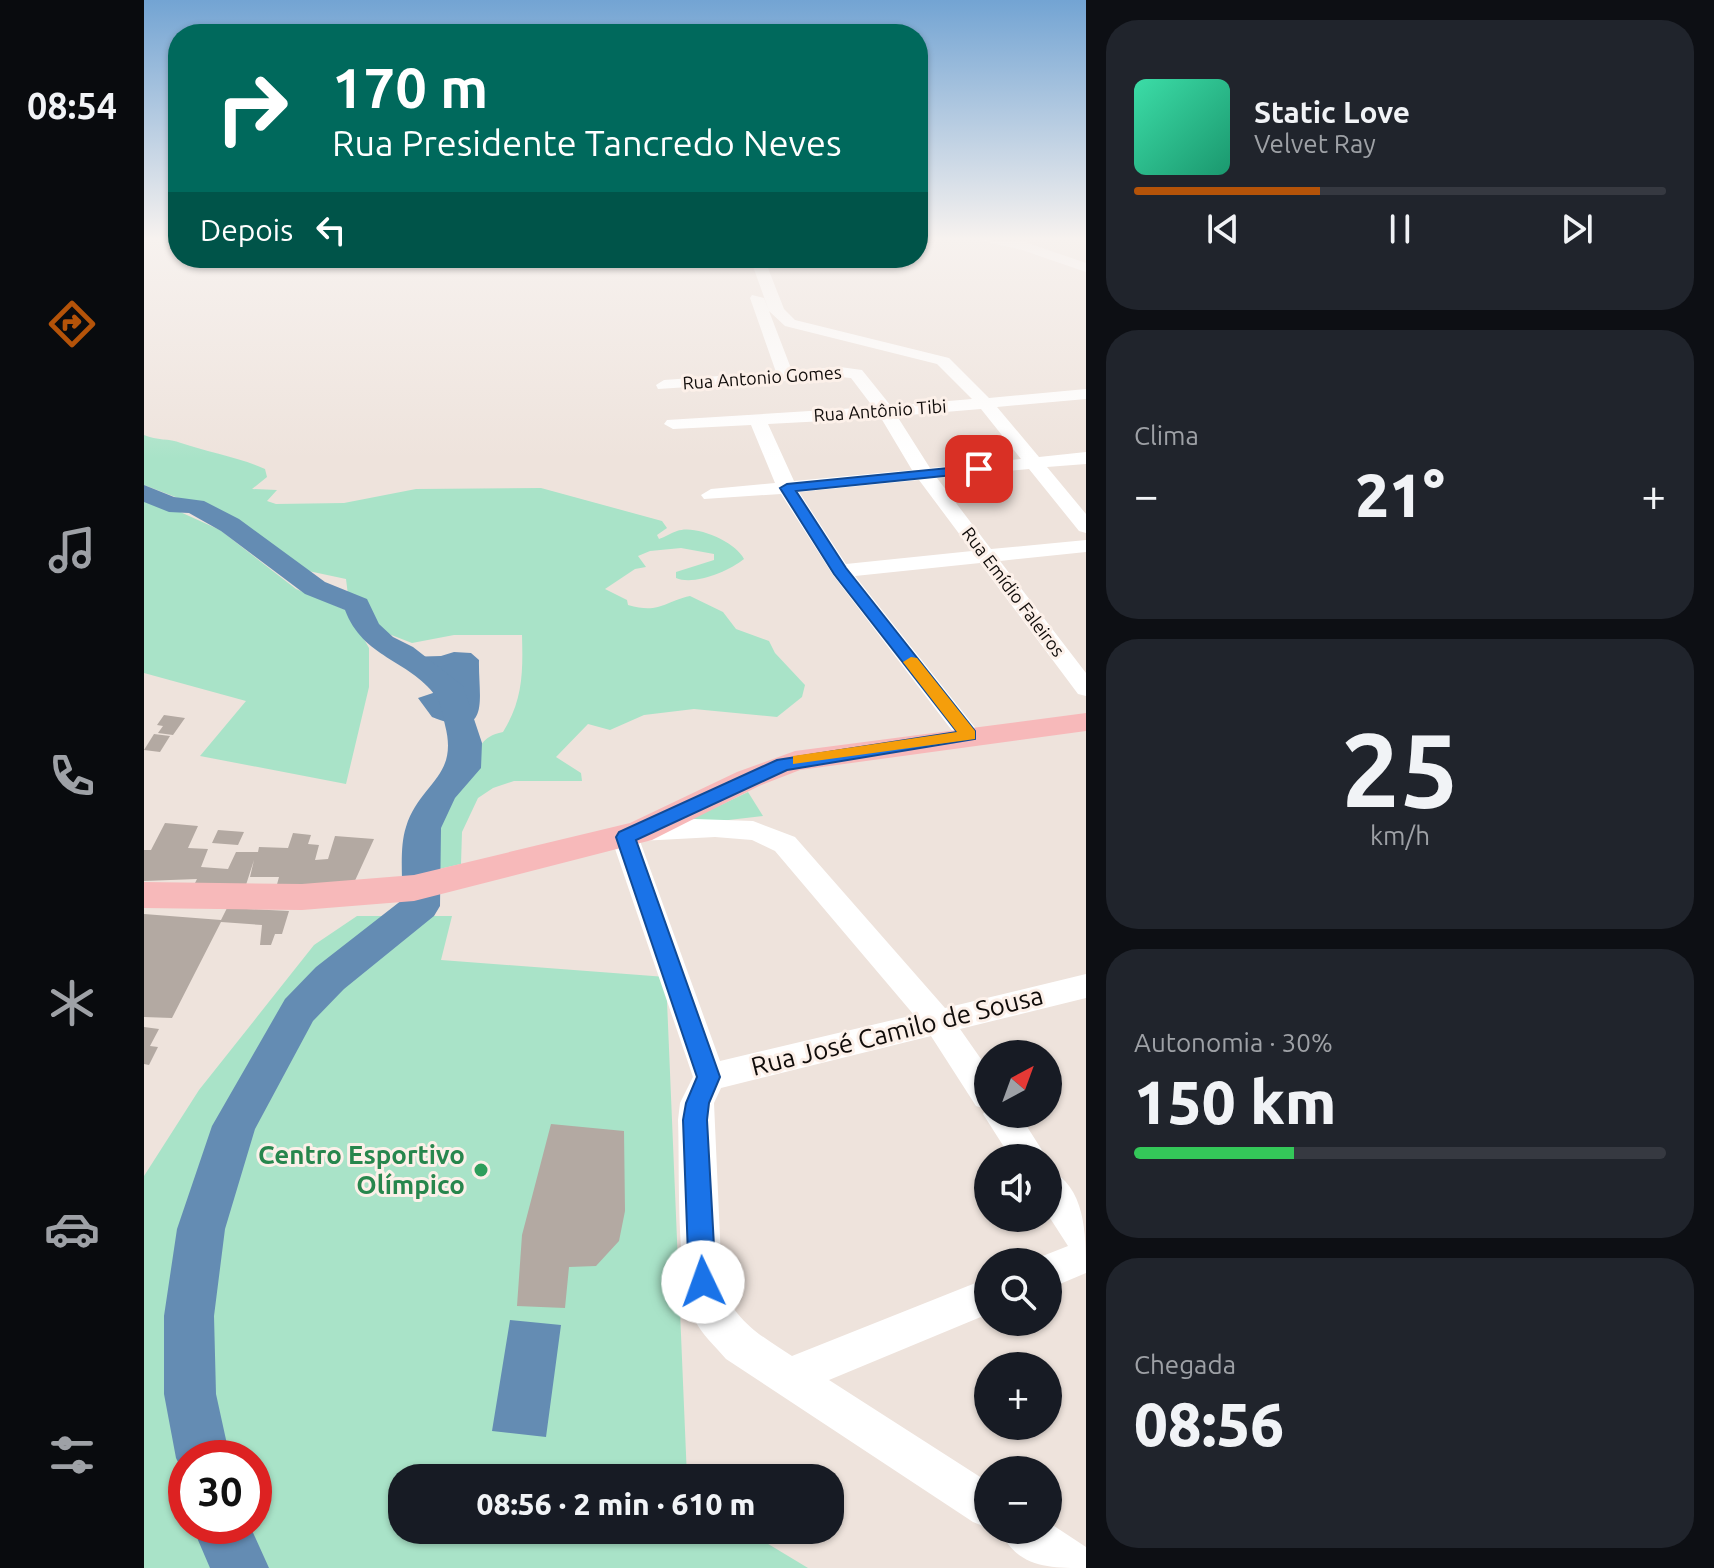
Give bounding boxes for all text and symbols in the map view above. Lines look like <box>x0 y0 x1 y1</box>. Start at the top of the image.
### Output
icon: right <box>200 56 304 160</box>
text: 170 m <box>332 56 488 119</box>
text: 08:54 <box>27 85 117 126</box>
text: Static Love <box>1254 95 1410 129</box>
text: Rua Presidente Tancredo Neves <box>332 122 842 163</box>
text: Velvet Ray <box>1254 129 1376 158</box>
icon: previous <box>1201 207 1245 251</box>
icon: pause <box>1378 207 1422 251</box>
icon: next <box>1555 207 1599 251</box>
icon: left <box>309 208 353 252</box>
text: Depois <box>200 213 293 247</box>
icon: directions <box>44 296 100 352</box>
street label: Rua Antonio Gomes <box>682 361 842 393</box>
street label: Rua Antônio Tibi <box>813 395 947 425</box>
text: Clima <box>1134 421 1199 450</box>
pin <box>945 435 1013 503</box>
icon: arrive <box>957 447 1001 491</box>
text: 21° <box>1355 461 1445 528</box>
text: − <box>1134 470 1159 519</box>
text: + <box>1641 470 1666 519</box>
icon: music <box>44 522 100 578</box>
street label: Rua Emídio Faleiros <box>959 523 1069 660</box>
text: 25 <box>1341 710 1459 827</box>
icon: phone <box>44 748 100 804</box>
text: km/h <box>1370 821 1430 850</box>
icon: climate <box>44 975 100 1031</box>
street label: Rua José Camilo de Sousa <box>748 980 1046 1081</box>
text: Autonomia · 30% <box>1134 1028 1333 1057</box>
north arrow <box>974 1040 1062 1128</box>
map controls <box>974 1040 1062 1544</box>
text: 150 km <box>1134 1068 1336 1135</box>
place label: Centro Esportivo Olímpico <box>258 1140 465 1199</box>
button: sound <box>974 1144 1062 1232</box>
marker: Centro Esportivo Olímpico <box>472 1161 490 1179</box>
icon: car <box>44 1201 100 1257</box>
position arrow <box>661 1240 745 1324</box>
button: search <box>974 1248 1062 1336</box>
text: Chegada <box>1134 1350 1236 1379</box>
button: + <box>974 1352 1062 1440</box>
text: 08:56 <box>1134 1390 1284 1457</box>
icon: filters <box>44 1427 100 1483</box>
speed limit sign: 30 <box>168 1440 272 1544</box>
button: − <box>974 1456 1062 1544</box>
text: 08:56 · 2 min · 610 m <box>477 1487 755 1521</box>

